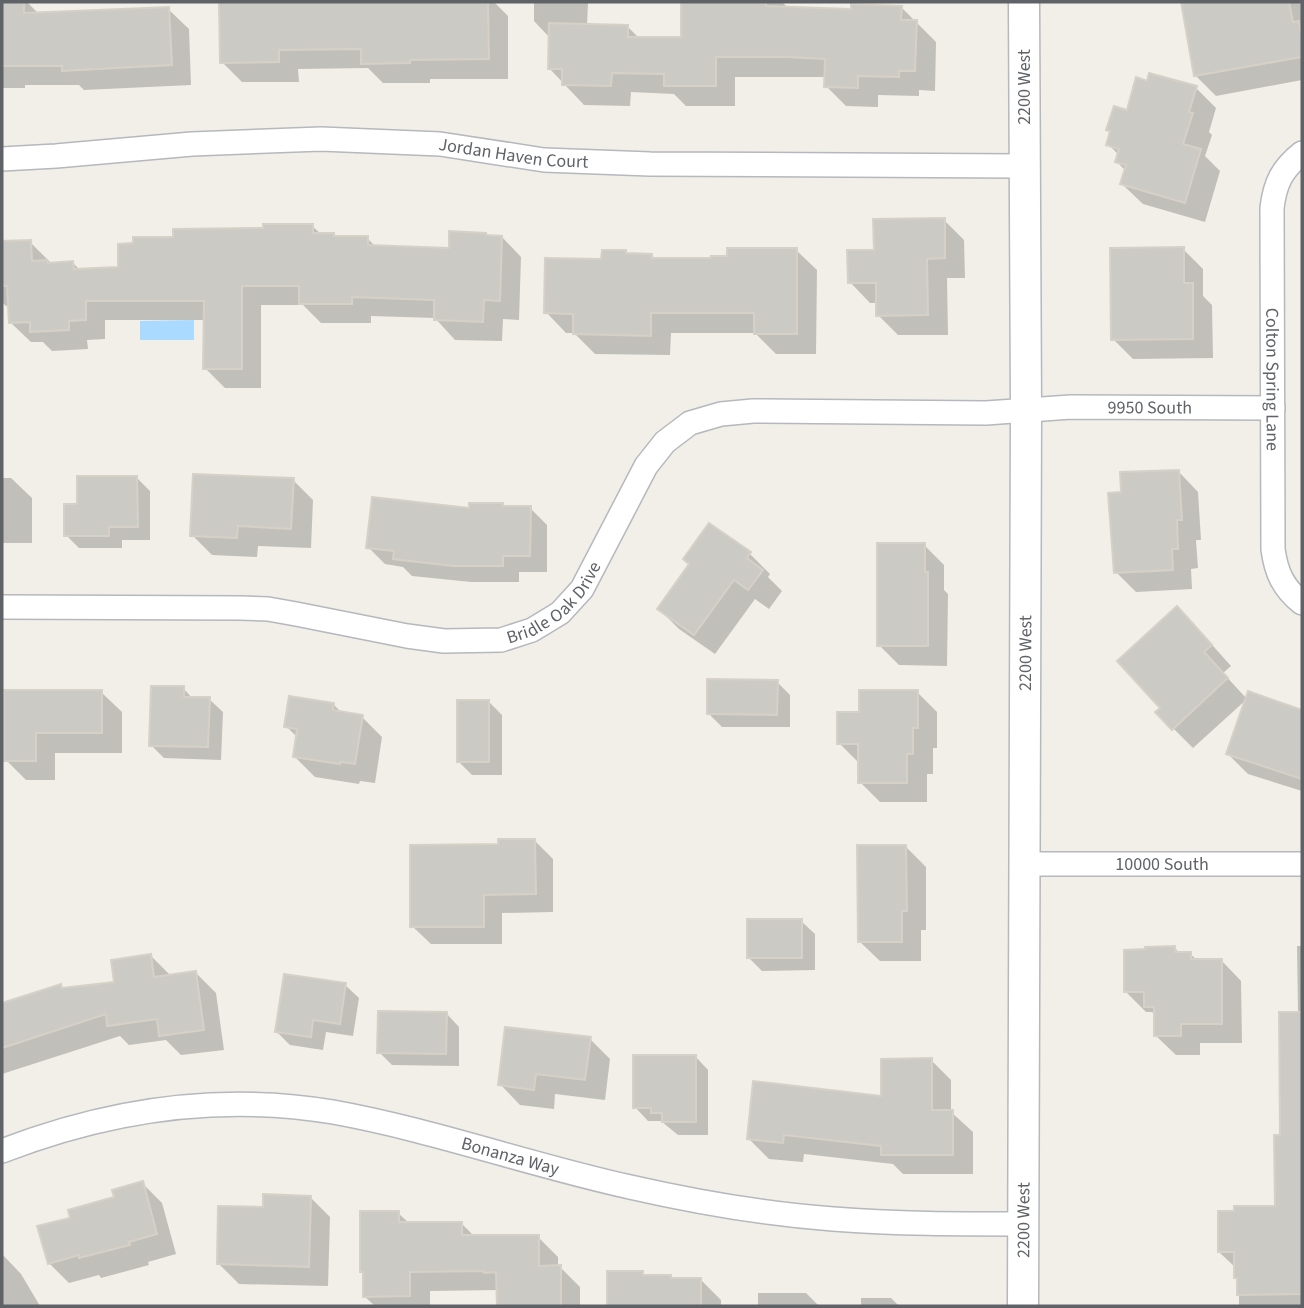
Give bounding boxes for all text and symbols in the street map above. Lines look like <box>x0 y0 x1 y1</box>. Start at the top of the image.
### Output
street label: 2200 West <box>1012 49 1037 125</box>
street label: Jordan Haven Court <box>437 131 589 174</box>
street label: Colton Spring Lane <box>1260 308 1285 451</box>
street label: 9950 South <box>1108 395 1192 420</box>
street label: Bridle Oak Drive <box>503 557 607 650</box>
street label: 2200 West <box>1013 615 1038 691</box>
street label: 10000 South <box>1115 852 1209 877</box>
street label: Bonanza Way <box>458 1130 562 1182</box>
street label: 2200 West <box>1011 1182 1036 1258</box>

